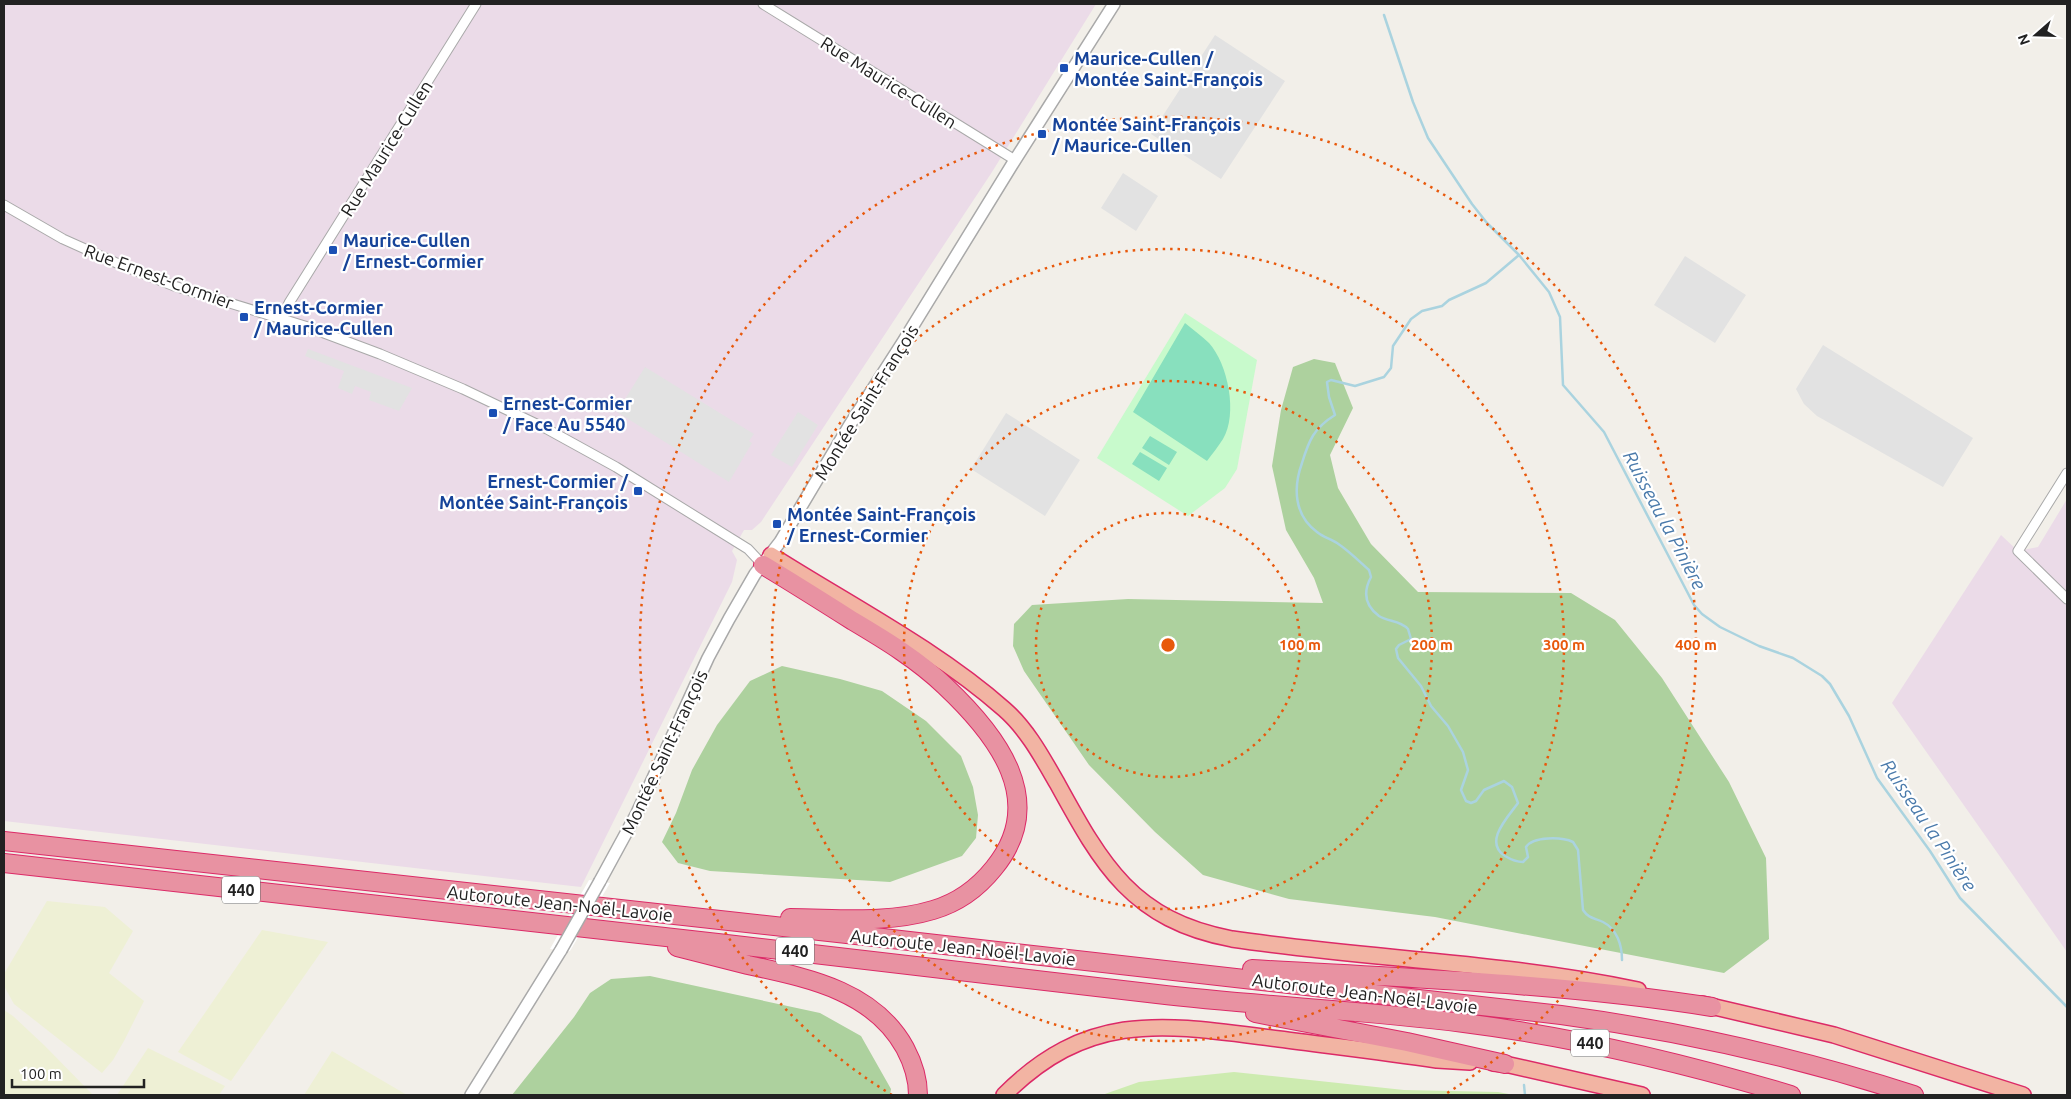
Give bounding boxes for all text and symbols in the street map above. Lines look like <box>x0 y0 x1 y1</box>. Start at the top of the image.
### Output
north arrow <box>2011 10 2061 60</box>
street label: Rue Maurice-Cullen <box>817 32 961 132</box>
text: N <box>2014 32 2033 47</box>
place label: Maurice-Cullen / Montée Saint-François <box>1074 48 1263 90</box>
marker: Maurice-Cullen / Montée Saint-François <box>1058 62 1070 74</box>
street label: Rue Maurice-Cullen <box>336 76 436 220</box>
place label: Montée Saint-François / Maurice-Cullen <box>1051 114 1241 155</box>
marker: Montée Saint-François / Maurice-Cullen <box>1036 128 1048 140</box>
place label: Maurice-Cullen / Ernest-Cormier <box>342 230 484 271</box>
street label: Rue Ernest-Cormier <box>82 240 237 312</box>
marker: Maurice-Cullen / Ernest-Cormier <box>327 244 339 256</box>
place label: Ernest-Cormier / Maurice-Cullen <box>253 297 393 338</box>
marker: Ernest-Cormier / Maurice-Cullen <box>238 311 250 323</box>
street label: Montée Saint-François <box>810 321 922 483</box>
place label: Ernest-Cormier / Face Au 5540 <box>502 393 633 434</box>
marker: Ernest-Cormier / Face Au 5540 <box>487 407 499 419</box>
water label: Ruisseau la Pinière <box>1619 447 1711 594</box>
place label: Ernest-Cormier / Montée Saint-François <box>439 471 628 513</box>
marker: Ernest-Cormier / Montée Saint-François <box>632 485 644 497</box>
place label: Montée Saint-François / Ernest-Cormier <box>786 504 976 545</box>
marker: Montée Saint-François / Ernest-Cormier <box>771 518 783 530</box>
centre of rings <box>1159 636 1177 654</box>
text: 100 m <box>1279 636 1321 653</box>
text: 200 m <box>1411 636 1453 653</box>
text: 300 m <box>1543 636 1585 653</box>
text: 400 m <box>1675 636 1717 653</box>
street label: Montée Saint-François <box>617 666 711 837</box>
water label: Ruisseau la Pinière <box>1877 755 1982 895</box>
road number: 440 <box>222 876 260 904</box>
street label: Autoroute Jean-Noël-Lavoie <box>446 881 674 925</box>
street label: Autoroute Jean-Noël-Lavoie <box>849 925 1077 969</box>
road number: 440 <box>776 938 814 964</box>
street label: Autoroute Jean-Noël-Lavoie <box>1251 969 1479 1017</box>
road number: 440 <box>1571 1030 1609 1056</box>
scale bar <box>12 1056 145 1088</box>
text: 100 m <box>20 1065 62 1082</box>

